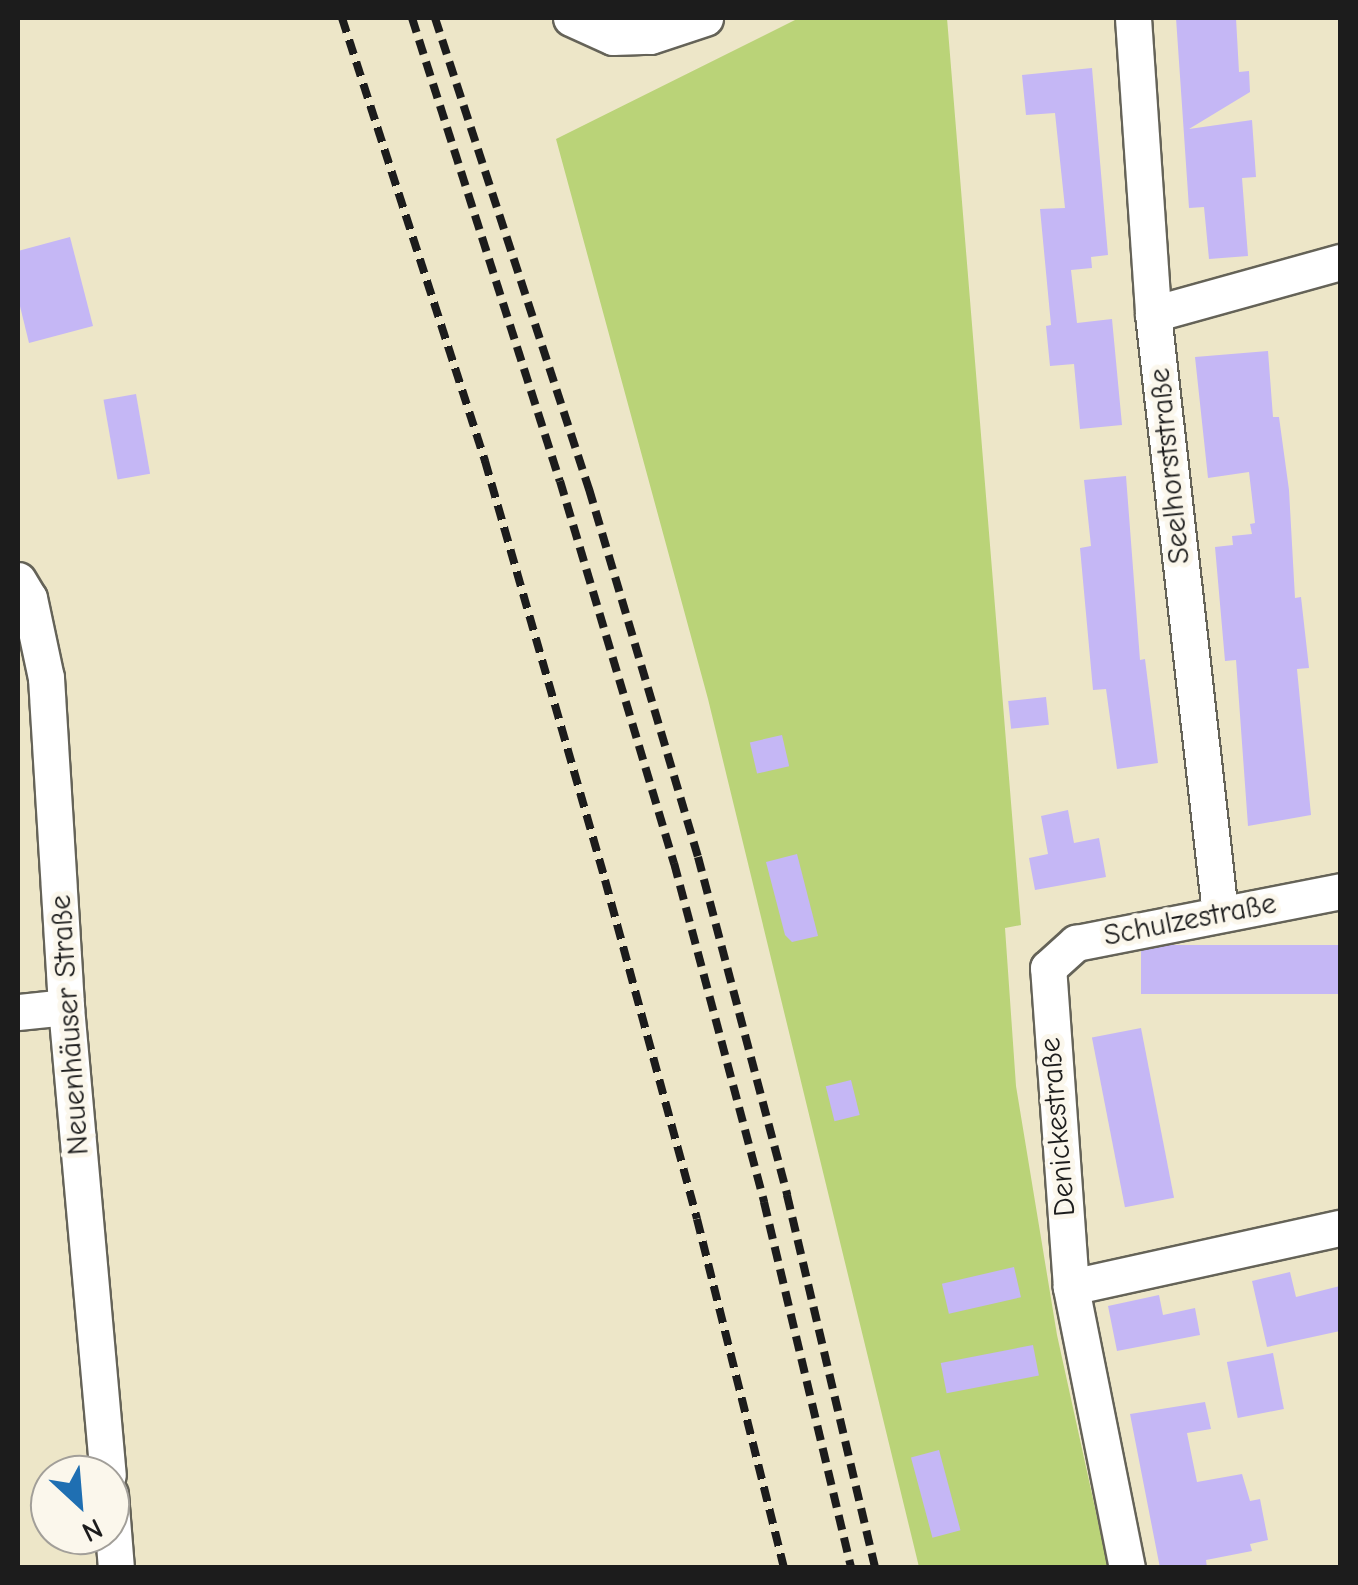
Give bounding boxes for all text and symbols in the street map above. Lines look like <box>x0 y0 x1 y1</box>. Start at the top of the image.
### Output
street label: Seelhorststraße <box>1142 366 1198 566</box>
street label: Schulzestraße <box>1101 886 1279 954</box>
street label: Neuenhäuser Straße <box>43 894 97 1156</box>
street label: Denickestraße <box>1032 1036 1084 1218</box>
north arrow <box>30 1455 130 1555</box>
text: N <box>77 1512 108 1549</box>

